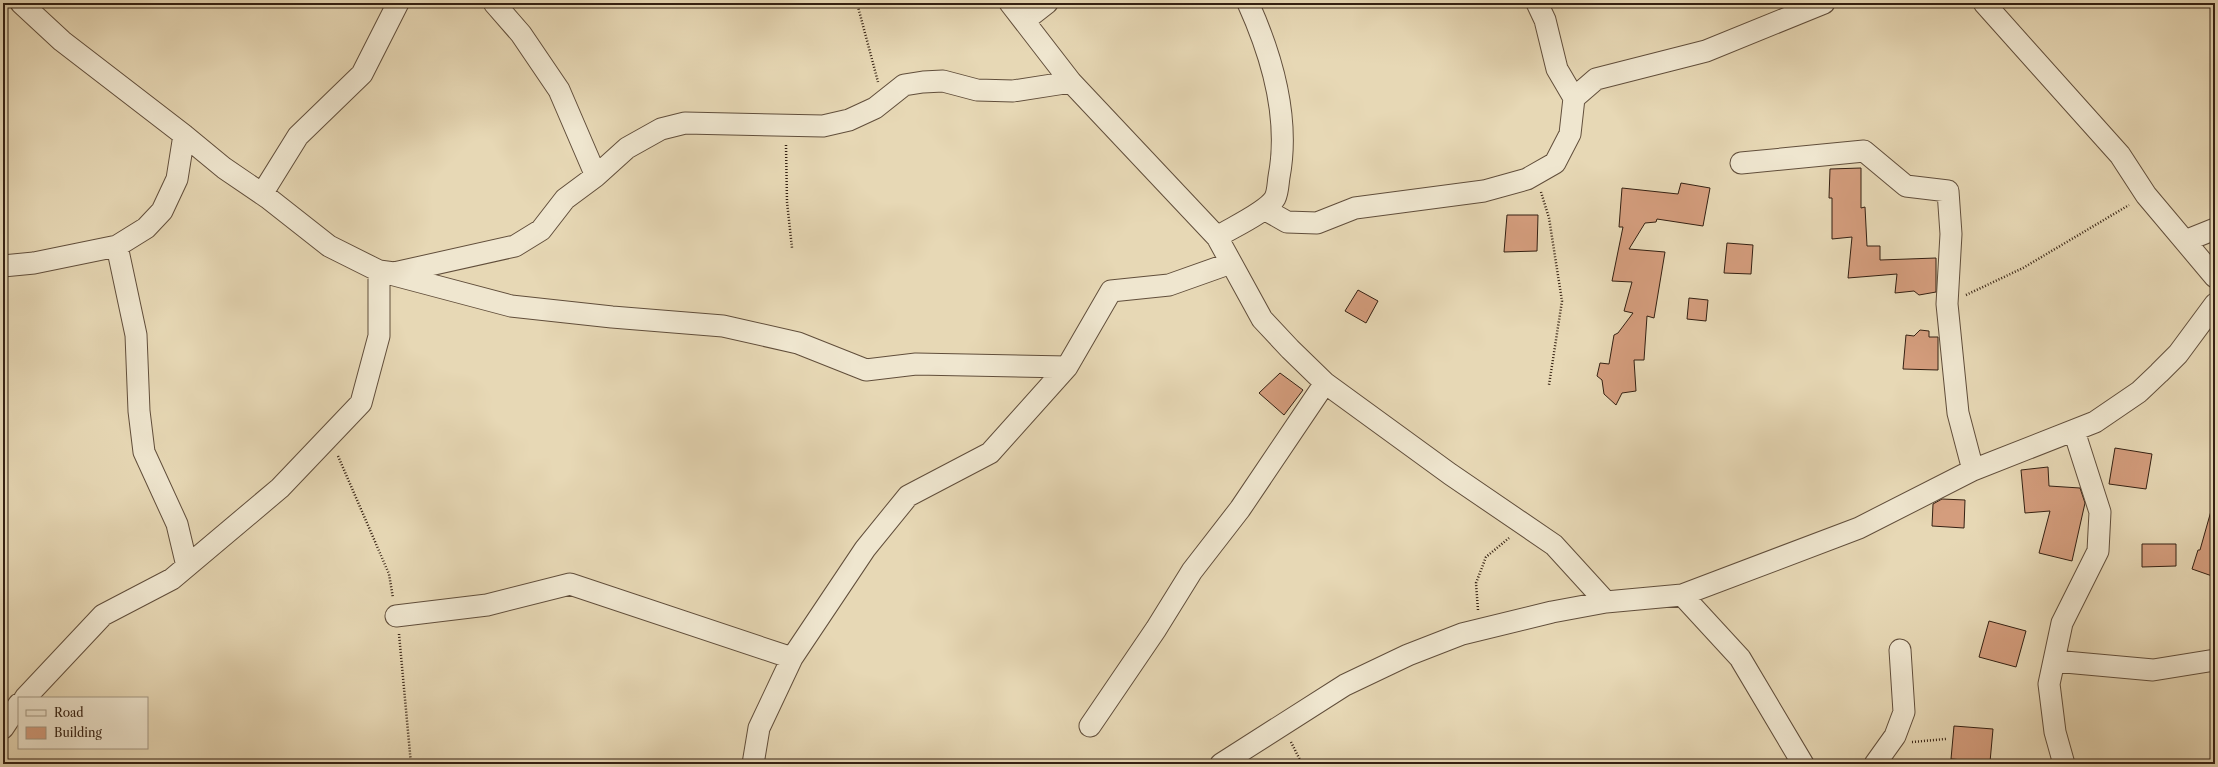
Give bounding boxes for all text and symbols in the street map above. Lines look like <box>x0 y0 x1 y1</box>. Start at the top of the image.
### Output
legend <box>18 697 148 749</box>
text: Road <box>54 705 84 720</box>
text: Building <box>54 725 102 740</box>

